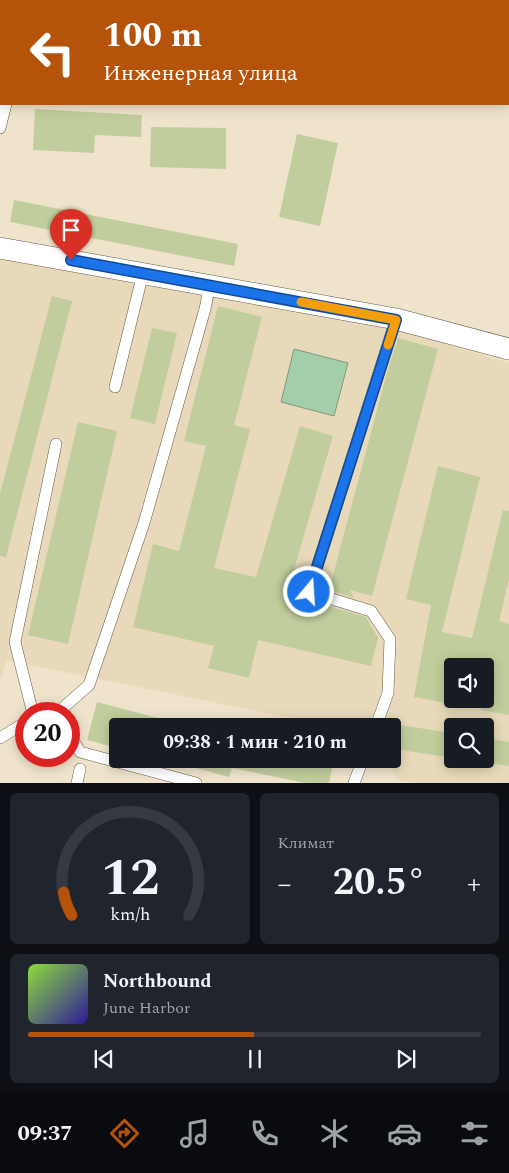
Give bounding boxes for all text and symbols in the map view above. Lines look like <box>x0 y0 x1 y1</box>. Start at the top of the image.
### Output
text: 100 m <box>103 9 202 62</box>
icon: left <box>20 20 85 85</box>
text: Инженерная улица <box>103 57 298 90</box>
pin <box>50 209 92 260</box>
icon: arrive <box>57 216 85 244</box>
position arrow <box>282 565 334 617</box>
map controls <box>444 658 494 768</box>
button: sound <box>444 658 494 708</box>
speed limit sign: 20 <box>15 702 80 767</box>
button: search <box>444 718 494 768</box>
text: 09:38 · 1 мин · 210 m <box>163 728 347 757</box>
text: Климат <box>278 831 334 855</box>
text: 12 <box>101 839 159 918</box>
text: 20.5° <box>333 854 426 912</box>
text: − <box>278 863 292 906</box>
text: + <box>467 863 481 906</box>
text: km/h <box>110 901 150 928</box>
text: Northbound <box>103 967 212 996</box>
text: June Harbor <box>103 996 190 1020</box>
icon: previous <box>90 1045 118 1073</box>
icon: pause <box>241 1045 269 1073</box>
icon: next <box>392 1045 420 1073</box>
icon: directions <box>107 1116 142 1151</box>
icon: music <box>177 1116 212 1151</box>
icon: phone <box>247 1116 282 1151</box>
icon: climate <box>317 1116 352 1151</box>
icon: car <box>387 1116 422 1151</box>
icon: filters <box>457 1116 492 1151</box>
text: 09:37 <box>17 1117 73 1150</box>

